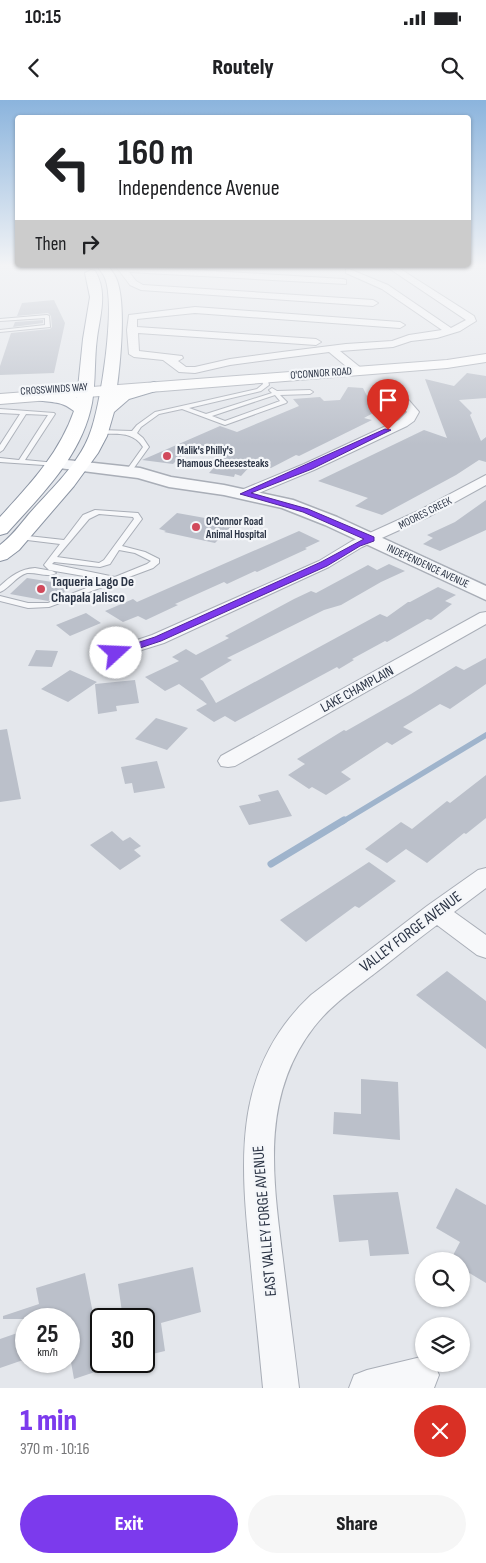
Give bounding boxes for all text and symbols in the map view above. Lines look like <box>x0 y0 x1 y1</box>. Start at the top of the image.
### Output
text: 10:15 <box>25 6 61 29</box>
icon: back <box>20 54 48 82</box>
text: Routely <box>212 54 274 81</box>
icon: search <box>438 54 466 82</box>
text: 160 m <box>118 132 194 175</box>
icon: left <box>35 135 100 200</box>
text: Independence Avenue <box>118 175 280 202</box>
icon: right <box>76 230 104 258</box>
text: Then <box>35 233 66 256</box>
street label: O'CONNOR ROAD <box>290 364 352 382</box>
pin <box>367 379 409 430</box>
street label: CROSSWINDS WAY <box>20 380 88 398</box>
icon: arrive <box>374 386 402 414</box>
place label: Malik's Philly's Phamous Cheesesteaks <box>177 444 269 470</box>
marker: Malik's Philly's Phamous Cheesesteaks <box>161 450 173 462</box>
street label: MOORES CREEK <box>396 494 454 532</box>
place label: O'Connor Road Animal Hospital <box>205 515 266 541</box>
marker: O'Connor Road Animal Hospital <box>190 521 202 533</box>
street label: INDEPENDENCE AVENUE <box>385 541 471 591</box>
place label: Taqueria Lago De Chapala Jalisco <box>51 573 134 606</box>
marker: Taqueria Lago De Chapala Jalisco <box>35 583 47 595</box>
position arrow <box>89 626 141 678</box>
street label: LAKE CHAMPLAIN <box>317 662 397 716</box>
street label: VALLEY FORGE AVENUE <box>356 888 466 976</box>
street label: EAST VALLEY FORGE AVENUE <box>249 1145 281 1297</box>
map controls <box>415 1252 470 1372</box>
button: search <box>415 1252 470 1307</box>
speed limit sign: 30 <box>90 1308 155 1373</box>
button: layers <box>415 1317 470 1372</box>
text: 25 <box>37 1319 58 1350</box>
text: km/h <box>37 1345 58 1360</box>
text: 1 min <box>20 1403 77 1439</box>
button: close <box>414 1405 466 1457</box>
text: 370 m · 10:16 <box>20 1440 89 1459</box>
button: Exit <box>20 1495 238 1553</box>
button: Share <box>248 1495 466 1553</box>

